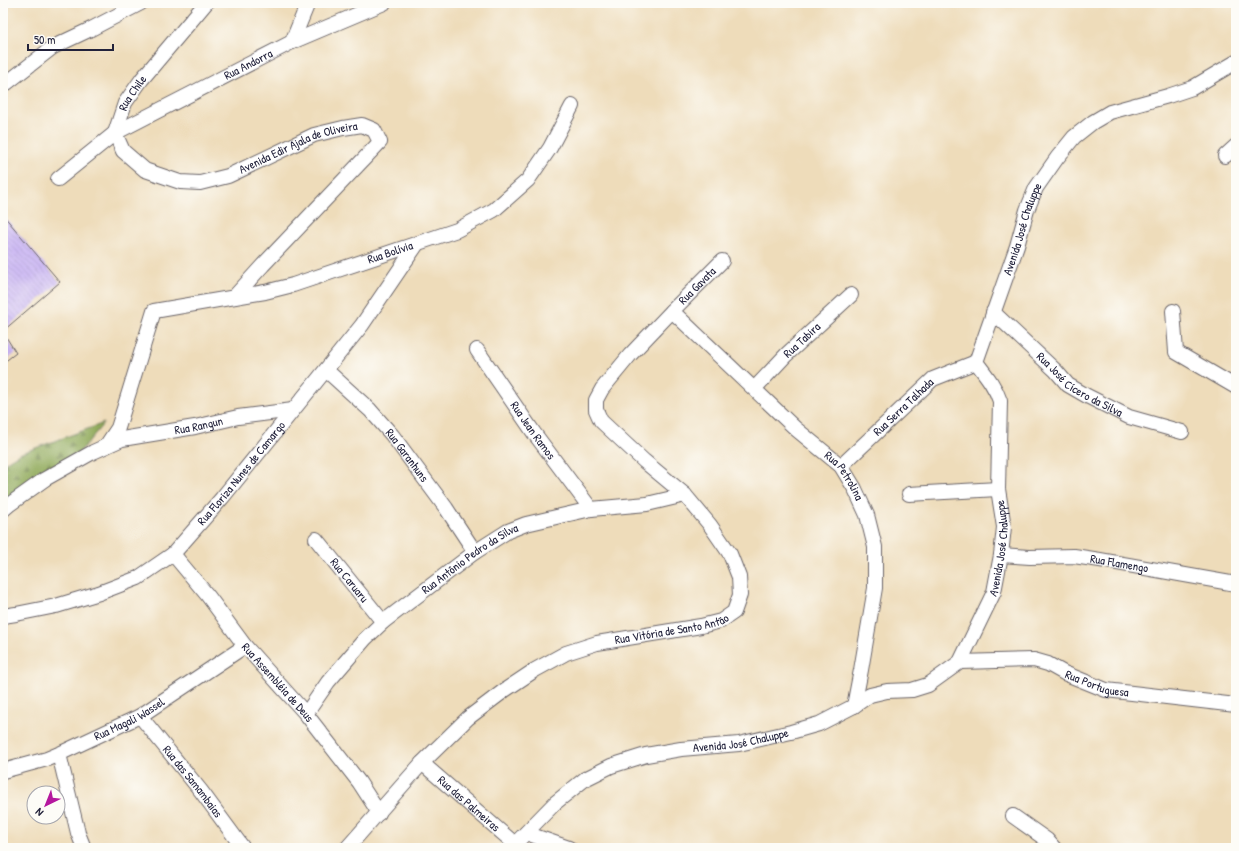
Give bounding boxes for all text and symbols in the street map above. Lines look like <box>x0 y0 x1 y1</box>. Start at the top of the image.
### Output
scale bar <box>28 26 113 52</box>
text: 50 m <box>34 31 55 48</box>
street label: Rua Andorra <box>221 44 275 84</box>
street label: Rua Chile <box>114 71 150 113</box>
street label: Avenida Edir Ajala de Oliveira <box>236 117 359 178</box>
street label: Avenida José Chaluppe <box>998 178 1046 277</box>
street label: Rua Bolívia <box>365 236 415 267</box>
street label: Rua Gavata <box>674 263 720 308</box>
street label: Rua Tabira <box>779 318 824 361</box>
street label: Rua José Cícero da Silva <box>1033 348 1126 421</box>
street label: Rua Serra Talhada <box>869 374 937 439</box>
street label: Rua Jean Ramos <box>507 398 560 463</box>
street label: Rua Rangun <box>173 412 224 438</box>
street label: Rua Floriza Nunes de Camargo <box>193 417 289 529</box>
street label: Rua Garanhuns <box>382 424 433 486</box>
street label: Rua Petrolina <box>821 447 868 503</box>
street label: Avenida José Chaluppe <box>984 499 1012 599</box>
street label: Rua Antônio Pedro da Silva <box>418 519 521 598</box>
street label: Rua Flamengo <box>1089 550 1150 576</box>
street label: Rua Caruaru <box>327 554 373 606</box>
street label: Rua Vitória de Santo Antão <box>613 609 732 648</box>
street label: Rua Assembléia de Deus <box>238 639 318 726</box>
street label: Rua Portuguesa <box>1063 665 1130 701</box>
street label: Rua Magali Wassel <box>91 693 168 744</box>
street label: Avenida José Chaluppe <box>692 724 790 756</box>
street label: Rua das Samambaias <box>159 742 227 821</box>
street label: Rua das Palmeiras <box>434 771 504 836</box>
north arrow <box>26 785 66 825</box>
text: N <box>32 805 46 819</box>

